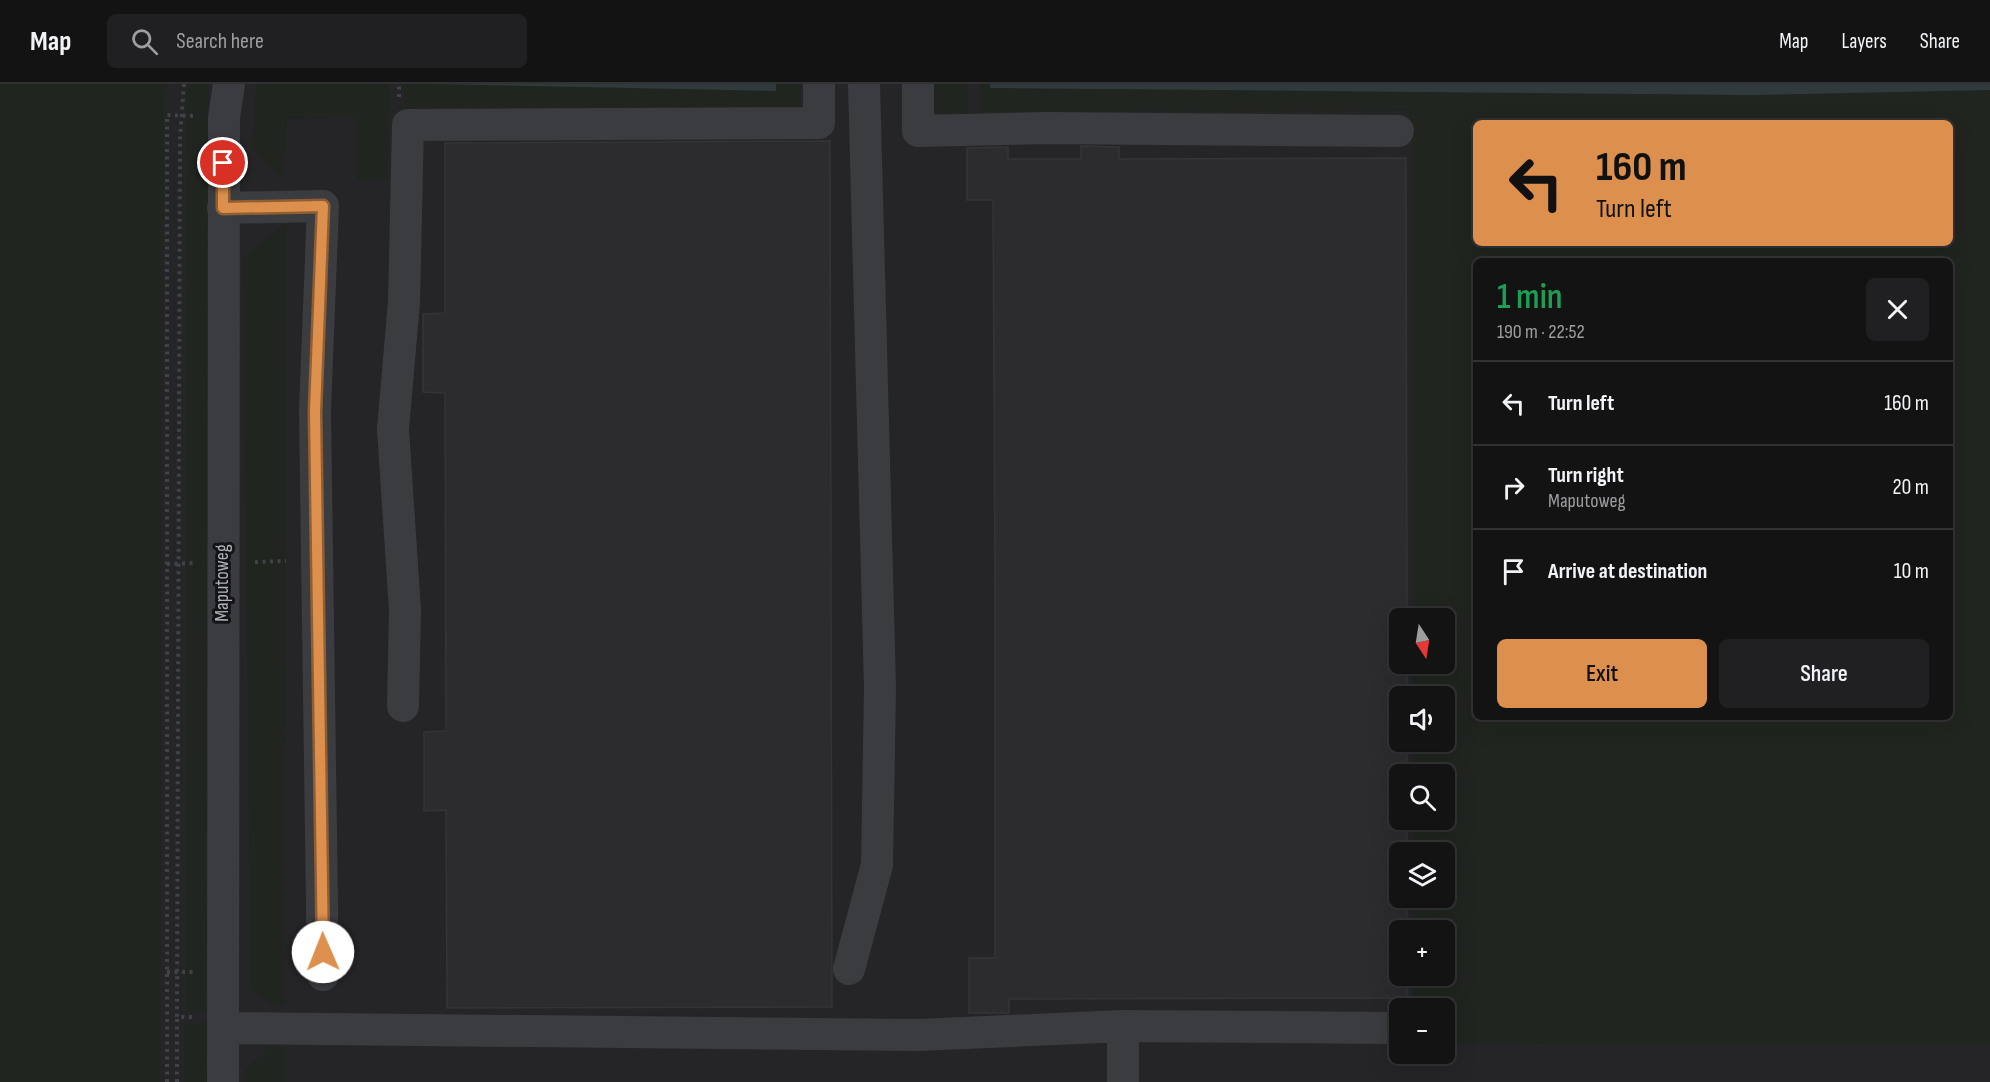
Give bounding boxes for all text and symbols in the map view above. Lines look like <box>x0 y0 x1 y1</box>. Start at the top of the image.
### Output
search box <box>107 14 527 68</box>
text: Map <box>30 25 71 58</box>
icon: search <box>128 25 161 58</box>
text: Search here <box>176 28 264 55</box>
text: Map <box>1779 29 1808 54</box>
text: Layers <box>1841 29 1887 54</box>
text: Share <box>1920 29 1960 54</box>
pin <box>197 137 248 188</box>
text: 160 m <box>1596 142 1687 193</box>
icon: left <box>1497 144 1575 222</box>
icon: arrive <box>206 146 239 179</box>
text: Turn left <box>1596 193 1672 225</box>
text: 1 min <box>1497 276 1562 319</box>
button: close <box>1866 278 1929 341</box>
text: 190 m · 22:52 <box>1497 320 1585 344</box>
icon: left <box>1497 387 1530 420</box>
text: Turn left <box>1548 390 1614 417</box>
text: 160 m <box>1884 390 1929 417</box>
text: Turn right <box>1548 462 1624 489</box>
icon: right <box>1497 471 1530 504</box>
text: 20 m <box>1893 474 1929 501</box>
text: Maputoweg <box>1548 489 1626 513</box>
street label: Maputoweg <box>210 544 234 622</box>
icon: arrive <box>1497 555 1530 588</box>
text: Arrive at destination <box>1548 558 1707 585</box>
text: 10 m <box>1894 558 1929 585</box>
north arrow <box>1389 608 1455 674</box>
map controls <box>1389 608 1455 1064</box>
button: Exit <box>1497 639 1707 708</box>
button: Share <box>1719 639 1929 708</box>
button: sound <box>1389 686 1455 752</box>
button: search <box>1389 764 1455 830</box>
button: layers <box>1389 842 1455 908</box>
position arrow <box>291 920 355 984</box>
button: + <box>1389 920 1455 986</box>
button: − <box>1389 998 1455 1064</box>

